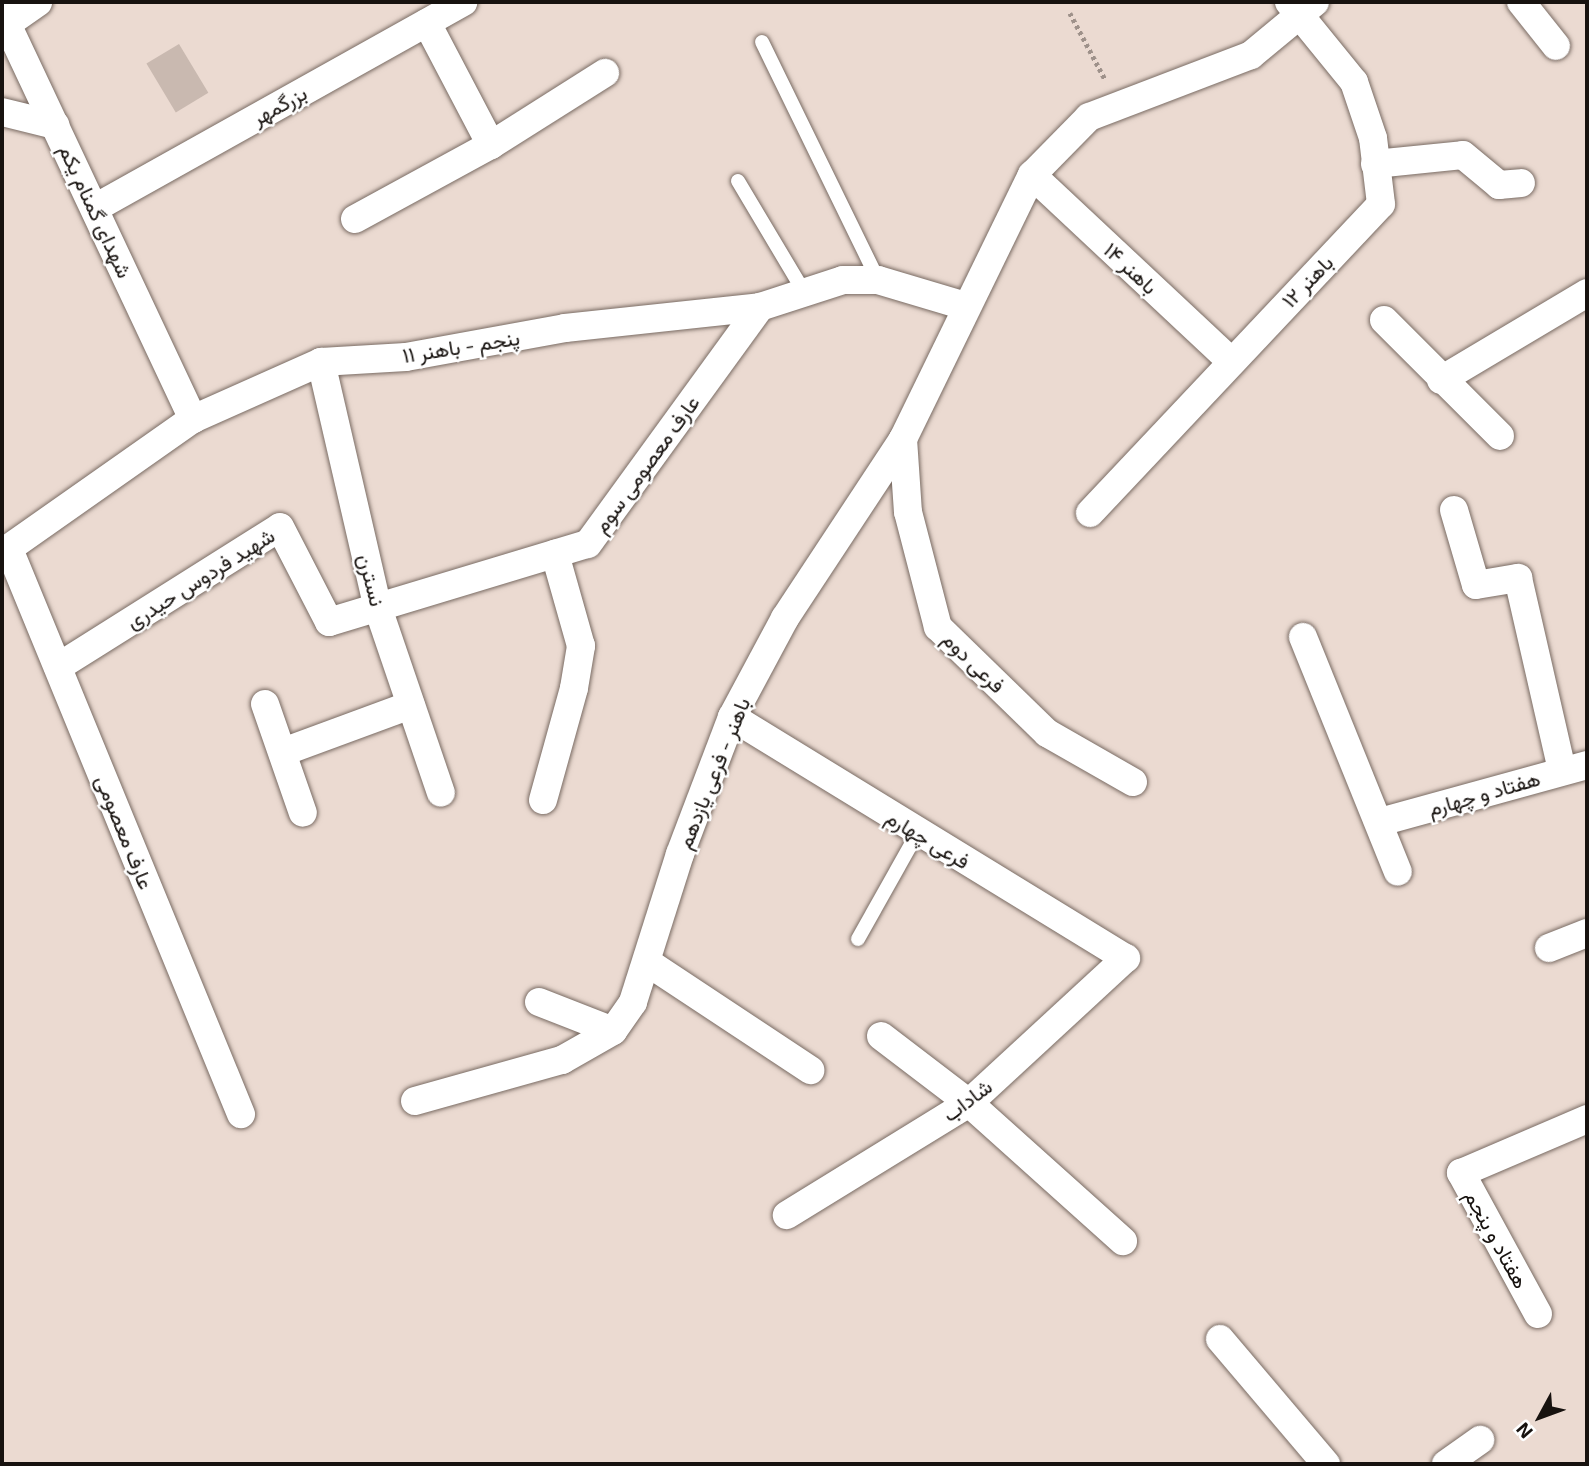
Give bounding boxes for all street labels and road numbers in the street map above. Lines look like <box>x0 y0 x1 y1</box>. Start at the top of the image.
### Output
street label: بزرگمهر <box>247 80 311 130</box>
street label: شهدای گمنام یکم <box>54 140 138 282</box>
street label: باهنر ۱۴ <box>1099 237 1163 299</box>
street label: باهنر ۱۲ <box>1276 250 1338 312</box>
street label: پنجم - باهنر ۱۱ <box>401 324 521 368</box>
street label: عارف معصومی سوم <box>588 390 704 538</box>
street label: شهید فردوس حیدری <box>121 522 279 634</box>
street label: نسترن <box>353 551 391 609</box>
street label: فرعی دوم <box>937 626 1011 698</box>
street label: باهنر - فرعی یازدهم <box>671 694 755 852</box>
street label: هفتاد و چهارم <box>1425 765 1543 821</box>
street label: عارف معصومی <box>91 771 159 893</box>
street label: فرعی چهارم <box>881 804 975 874</box>
street label: شاداب <box>937 1073 997 1127</box>
street label: هفتاد و پنجم <box>1460 1185 1534 1293</box>

